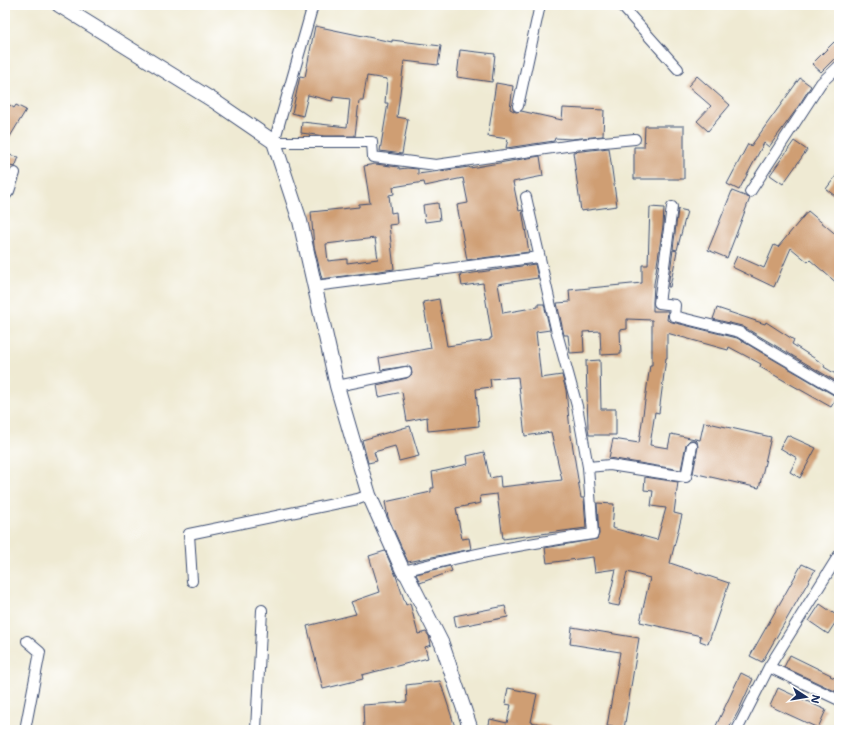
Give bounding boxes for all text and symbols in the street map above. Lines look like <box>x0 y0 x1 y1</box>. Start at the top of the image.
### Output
north arrow <box>786 677 826 717</box>
text: N <box>807 693 824 705</box>

